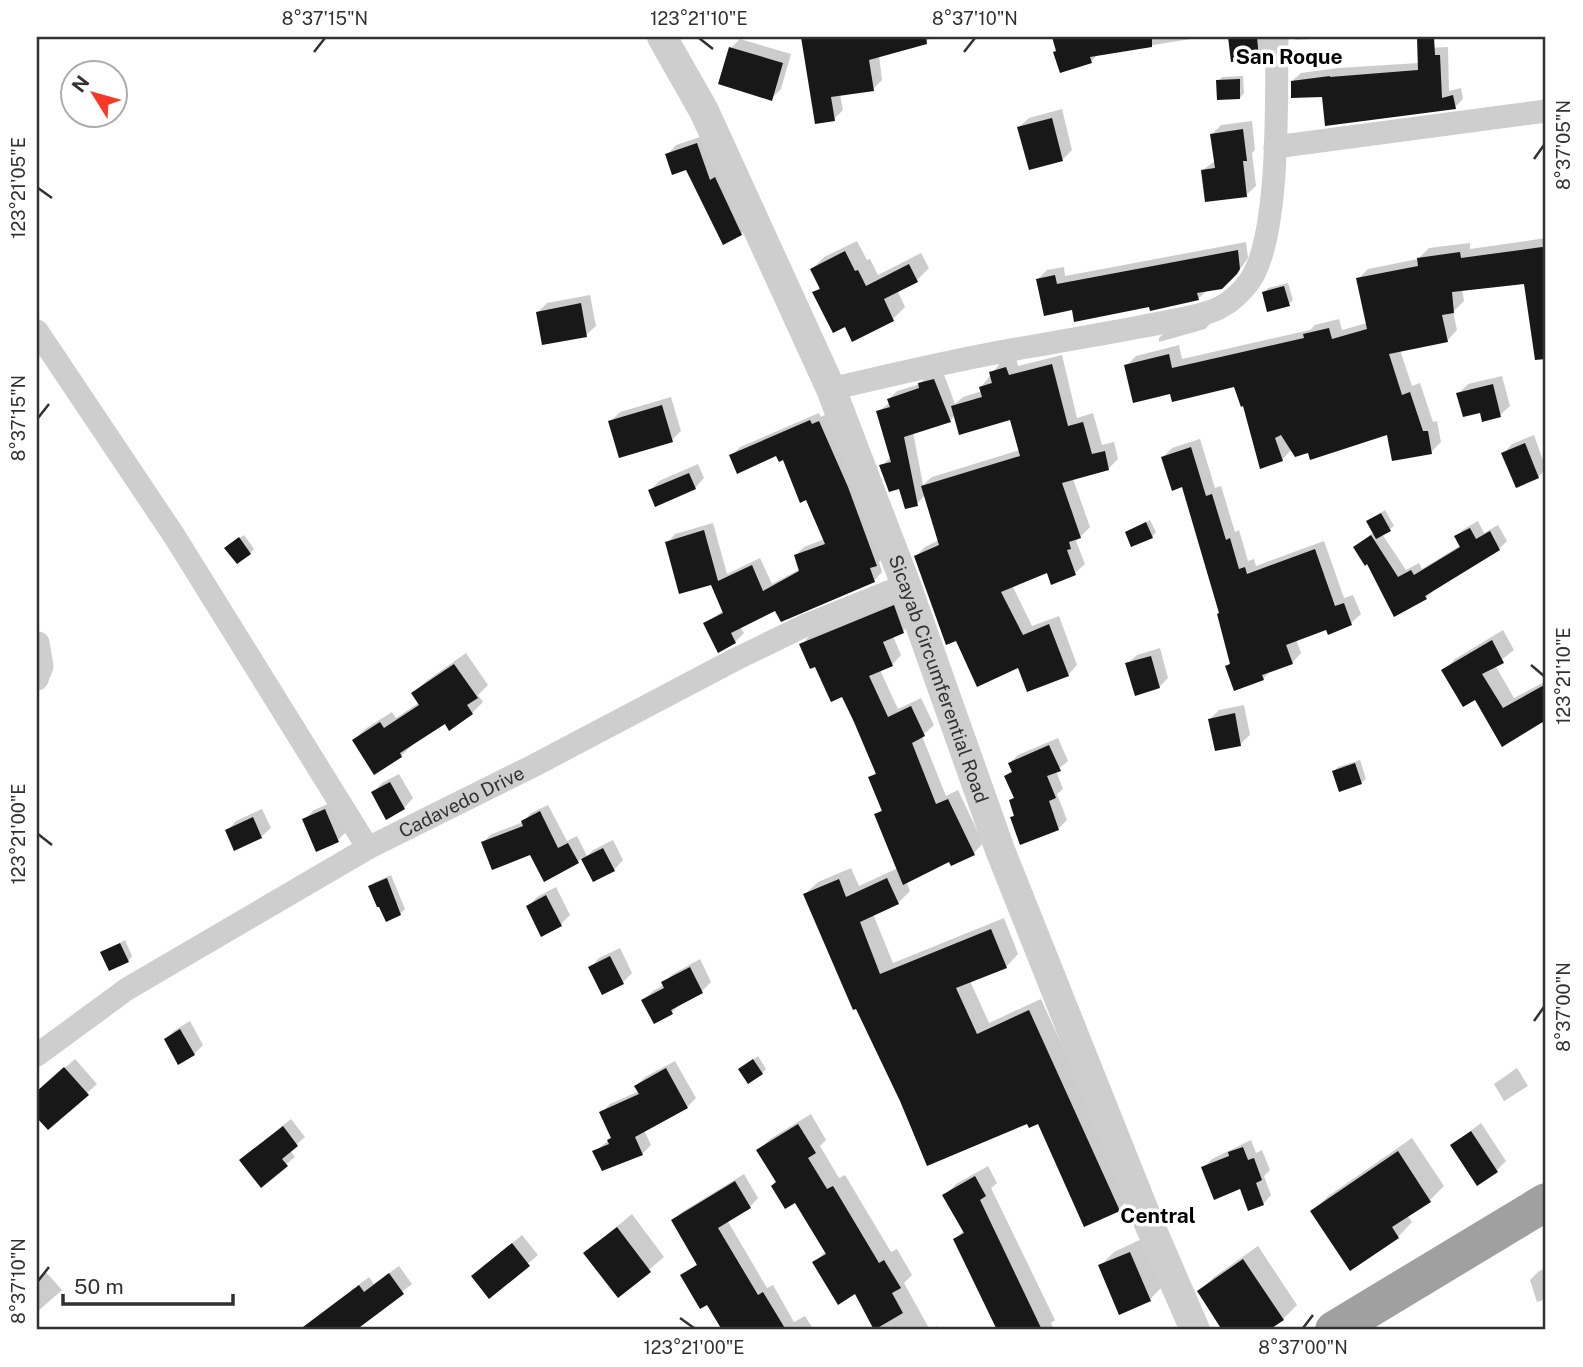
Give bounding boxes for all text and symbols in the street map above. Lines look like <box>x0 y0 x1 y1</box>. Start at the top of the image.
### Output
text: 8°37'15"N <box>282 8 368 29</box>
text: 123°21'10"E <box>650 8 748 29</box>
text: 8°37'10"N <box>932 8 1018 29</box>
district label: San Roque <box>1235 44 1343 69</box>
north arrow <box>60 60 130 130</box>
text: N <box>67 71 94 96</box>
text: 8°37'05"N <box>1553 100 1574 190</box>
text: 123°21'05"E <box>8 137 29 239</box>
text: 8°37'15"N <box>8 375 29 461</box>
street label: Sicayab Circumferential Road <box>884 552 993 806</box>
text: 123°21'10"E <box>1553 627 1574 725</box>
street label: Cadavedo Drive <box>395 761 528 842</box>
text: 123°21'00"E <box>8 784 29 885</box>
text: 8°37'00"N <box>1553 962 1574 1052</box>
district label: Central <box>1120 1203 1196 1228</box>
text: 8°37'10"N <box>8 1238 29 1324</box>
scale bar <box>63 1262 233 1306</box>
text: 50 m <box>74 1274 124 1299</box>
text: 123°21'00"E <box>644 1337 745 1358</box>
text: 8°37'00"N <box>1258 1337 1348 1358</box>

